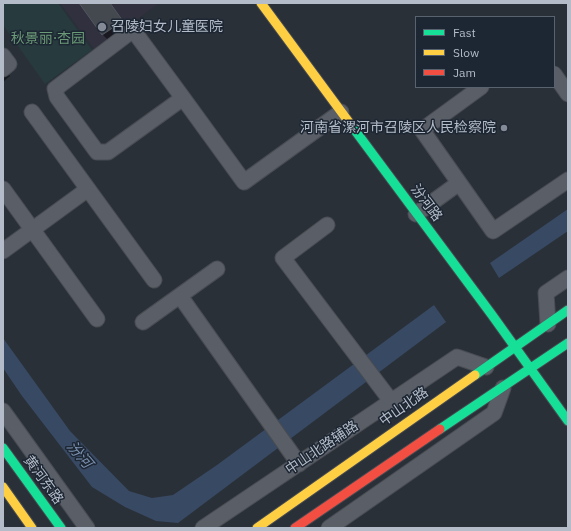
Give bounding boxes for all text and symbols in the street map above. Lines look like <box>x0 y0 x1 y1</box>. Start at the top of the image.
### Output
legend <box>415 16 555 88</box>
place label: 召陵妇女儿童医院 <box>111 19 223 35</box>
marker: 召陵妇女儿童医院 <box>96 21 108 33</box>
text: Fast <box>453 25 476 40</box>
park label: 秋景丽·杏园 <box>11 31 85 47</box>
text: Slow <box>453 45 479 60</box>
text: Jam <box>453 65 476 80</box>
place label: 河南省漯河市召陵区人民检察院 <box>300 120 496 136</box>
marker: 河南省漯河市召陵区人民检察院 <box>499 123 509 133</box>
street label: 汾河路 <box>407 181 445 225</box>
street label: 中山北路 <box>376 384 432 430</box>
street label: 中山北路辅路 <box>282 418 362 478</box>
water label: 汾河 <box>62 438 96 472</box>
street label: 黄河东路 <box>20 452 66 508</box>

